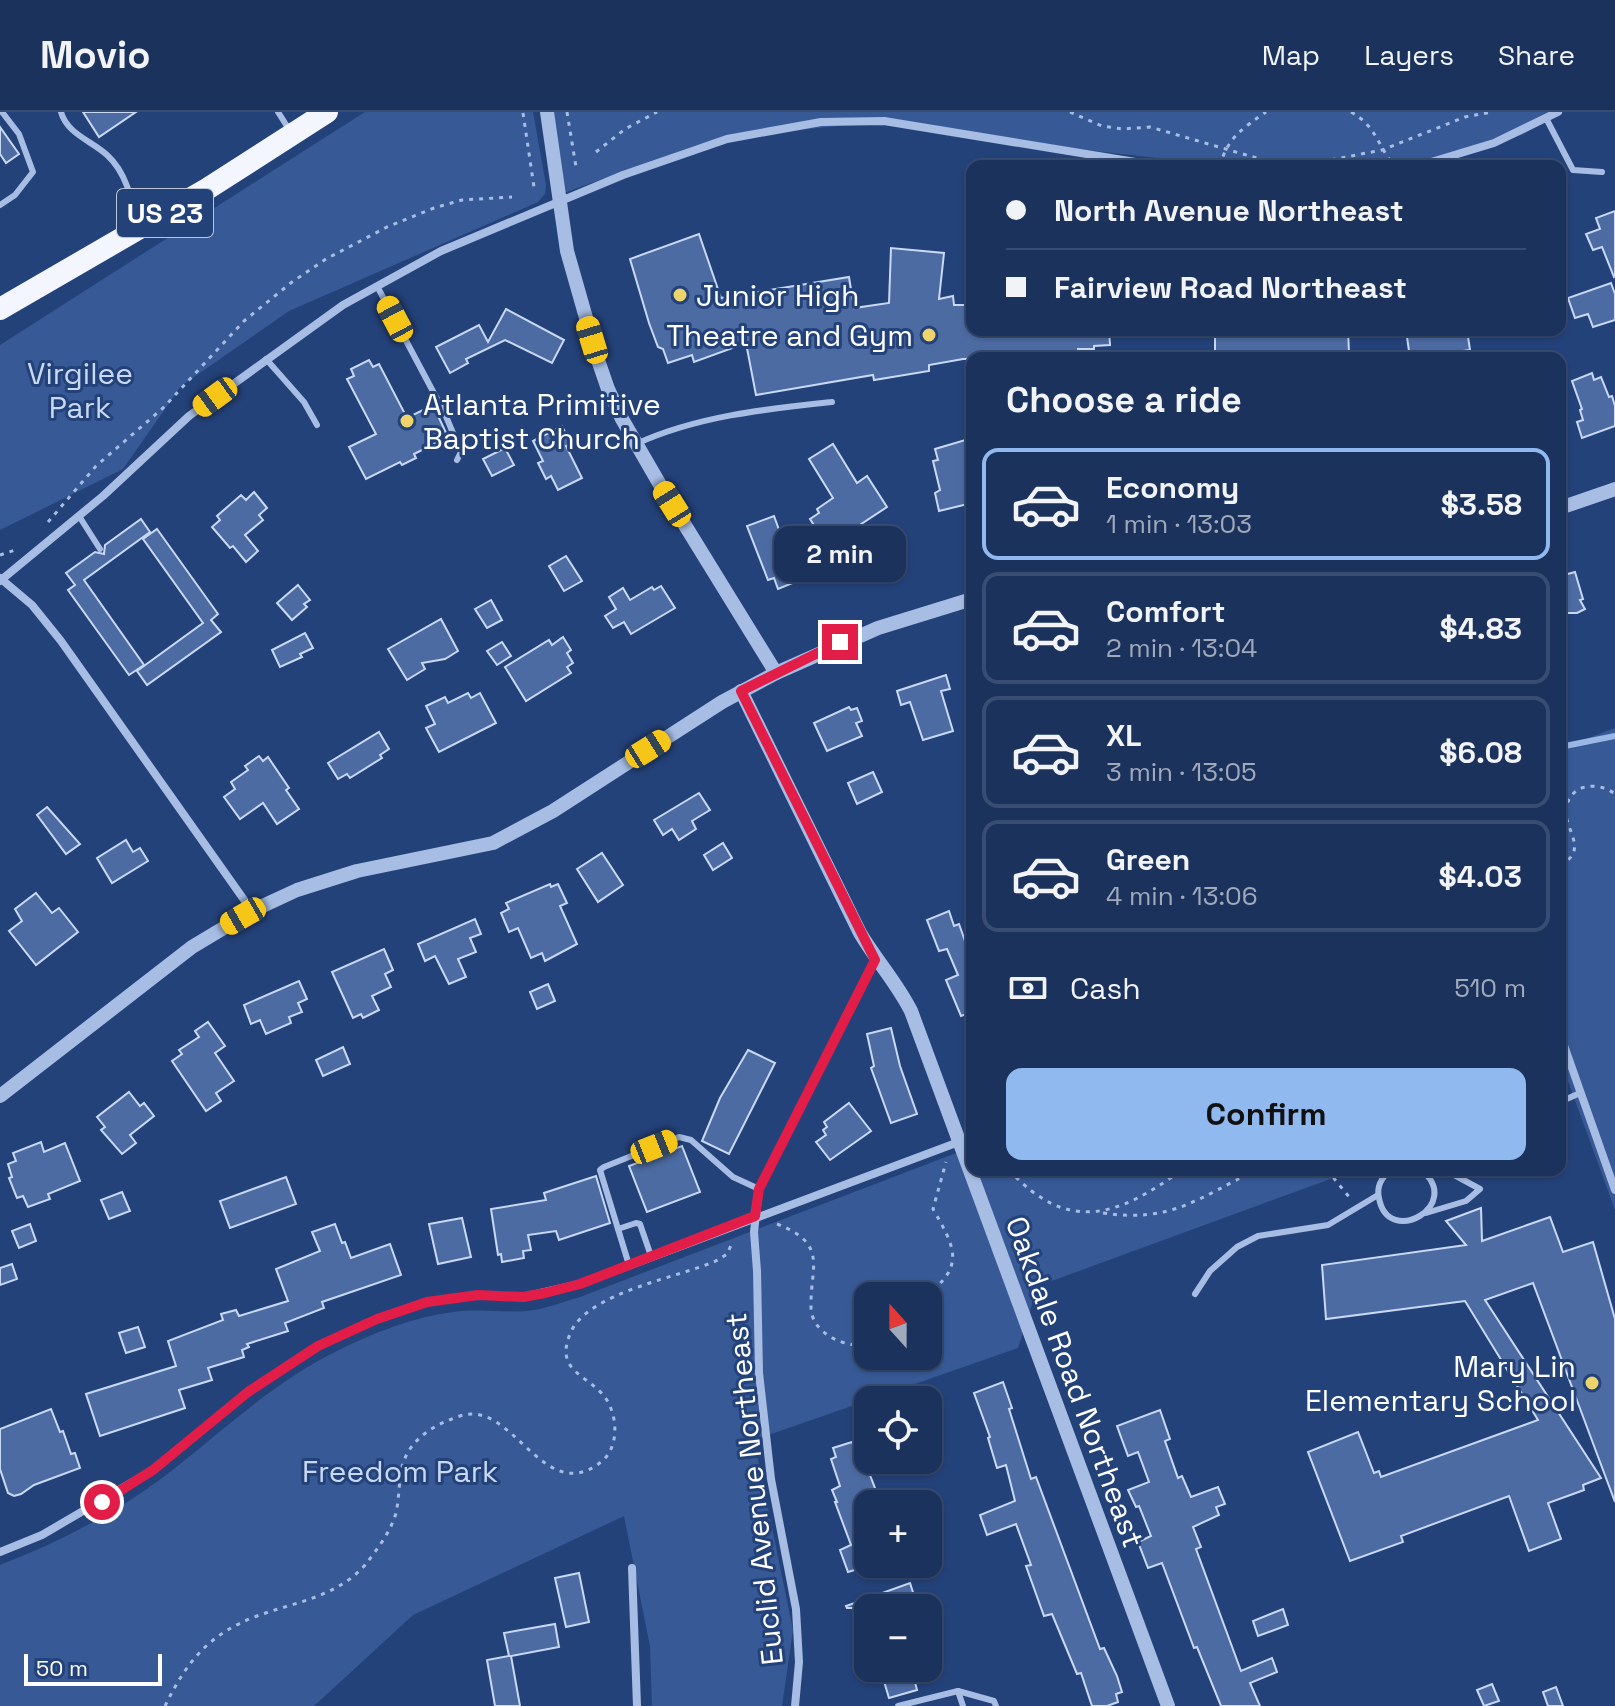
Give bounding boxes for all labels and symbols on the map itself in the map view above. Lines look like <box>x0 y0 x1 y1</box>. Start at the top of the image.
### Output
road number: US 23 <box>117 189 213 237</box>
place label: Junior High <box>696 276 859 315</box>
marker: Junior High <box>671 286 689 304</box>
car <box>373 292 417 346</box>
car <box>574 314 610 366</box>
place label: Theatre and Gym <box>666 316 913 355</box>
marker: Theatre and Gym <box>920 326 938 344</box>
park label: Virgilee Park <box>27 354 133 427</box>
car <box>189 373 241 421</box>
place label: Atlanta Primitive Baptist Church <box>423 385 661 458</box>
marker: Atlanta Primitive Baptist Church <box>398 412 416 430</box>
car <box>649 477 695 531</box>
callout: 2 min <box>774 526 906 582</box>
route end <box>822 624 858 660</box>
car <box>621 726 675 772</box>
car <box>216 894 270 938</box>
car <box>627 1127 681 1167</box>
street label: Oakdale Road Northeast <box>997 1211 1153 1553</box>
north arrow <box>854 1282 942 1370</box>
street label: Euclid Avenue Northeast <box>716 1311 792 1667</box>
place label: Mary Lin Elementary School <box>1305 1347 1576 1420</box>
marker: Mary Lin Elementary School <box>1583 1374 1601 1392</box>
park label: Freedom Park <box>302 1452 498 1491</box>
route start <box>84 1484 120 1520</box>
scale bar <box>24 1650 162 1686</box>

